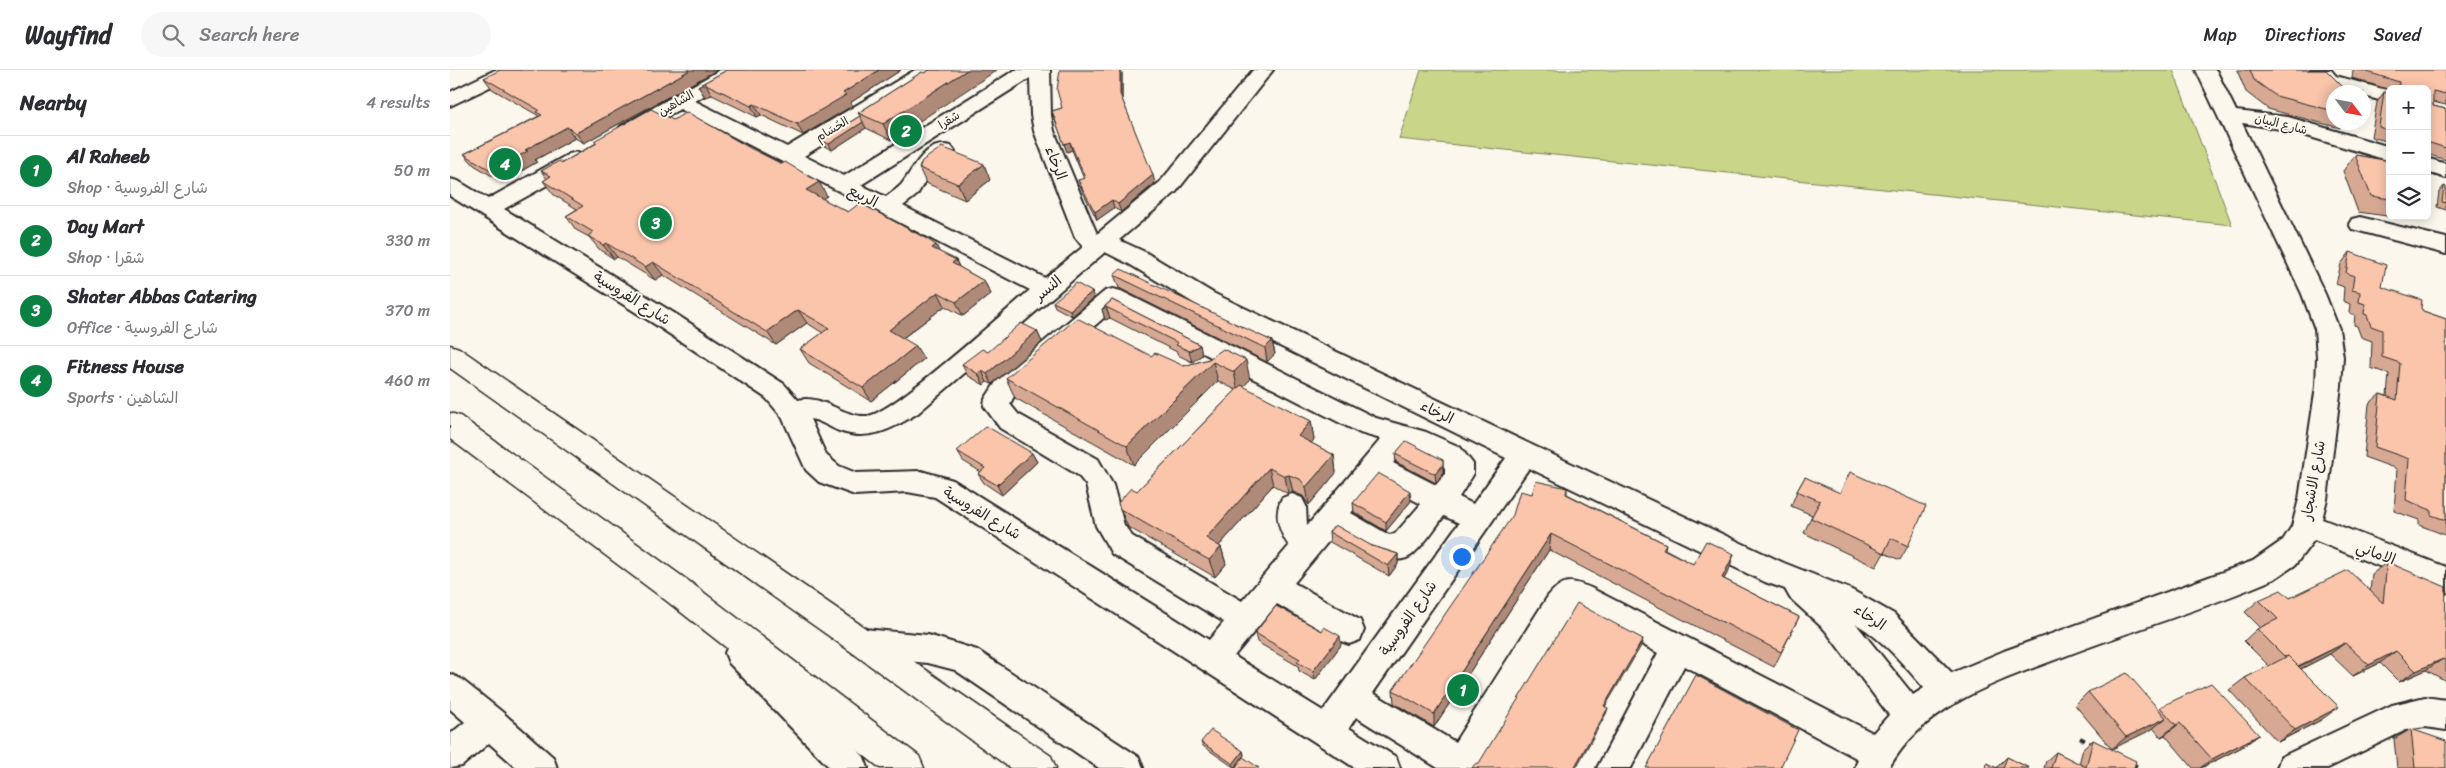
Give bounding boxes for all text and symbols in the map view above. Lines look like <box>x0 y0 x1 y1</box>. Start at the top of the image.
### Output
search box <box>141 12 491 57</box>
text: Wayfind <box>25 14 111 56</box>
text: Search here <box>199 18 299 51</box>
text: Map <box>2204 19 2237 51</box>
text: Directions <box>2265 19 2346 51</box>
text: Saved <box>2374 19 2421 51</box>
icon: search <box>159 21 187 49</box>
text: Nearby <box>20 84 86 122</box>
street label: الشاهين <box>654 84 698 122</box>
north arrow <box>2326 85 2371 130</box>
map controls <box>2386 85 2431 220</box>
button: + <box>2386 85 2431 130</box>
text: 4 results <box>366 88 430 117</box>
street label: شقرا <box>934 105 964 135</box>
street label: شارع البيان <box>2252 107 2310 141</box>
street label: الحُسَام <box>811 110 853 148</box>
pin: 2 <box>890 112 922 150</box>
button: − <box>2386 130 2431 175</box>
text: Al Raheeb <box>67 140 150 173</box>
street label: الرخاء <box>1038 142 1074 184</box>
pin: 4 <box>489 145 521 183</box>
text: 1 <box>33 156 39 185</box>
text: 50 m <box>394 156 430 185</box>
text: Shop · شارع الفروسية <box>67 173 208 202</box>
button: layers <box>2386 175 2431 220</box>
street label: الربيع <box>843 177 883 215</box>
pin: 3 <box>640 204 672 242</box>
text: Day Mart <box>67 210 144 243</box>
text: 2 <box>31 226 41 255</box>
text: 330 m <box>386 226 430 255</box>
text: Shop · شقرا <box>67 243 145 272</box>
street label: شارع الفروسية <box>588 264 676 332</box>
street label: النسر <box>1026 268 1068 309</box>
text: Shater Abbas Catering <box>67 280 257 313</box>
text: 3 <box>32 296 40 325</box>
text: 370 m <box>386 296 430 325</box>
text: Office · شارع الفروسية <box>67 313 218 342</box>
text: Fitness House <box>67 350 184 383</box>
text: 4 <box>31 366 41 395</box>
text: 460 m <box>384 366 430 395</box>
text: Sports · الشاهين <box>67 383 178 412</box>
street label: الرخاء <box>1416 393 1458 431</box>
street label: شارع الاشجار <box>2293 438 2333 523</box>
street label: شارع الفروسية <box>938 479 1026 547</box>
street label: الاماني <box>2352 534 2400 572</box>
your location <box>1449 544 1475 570</box>
street label: شارع الفروسية <box>1372 575 1444 661</box>
street label: الرخاء <box>1848 596 1892 638</box>
pin: 1 <box>1447 671 1479 709</box>

